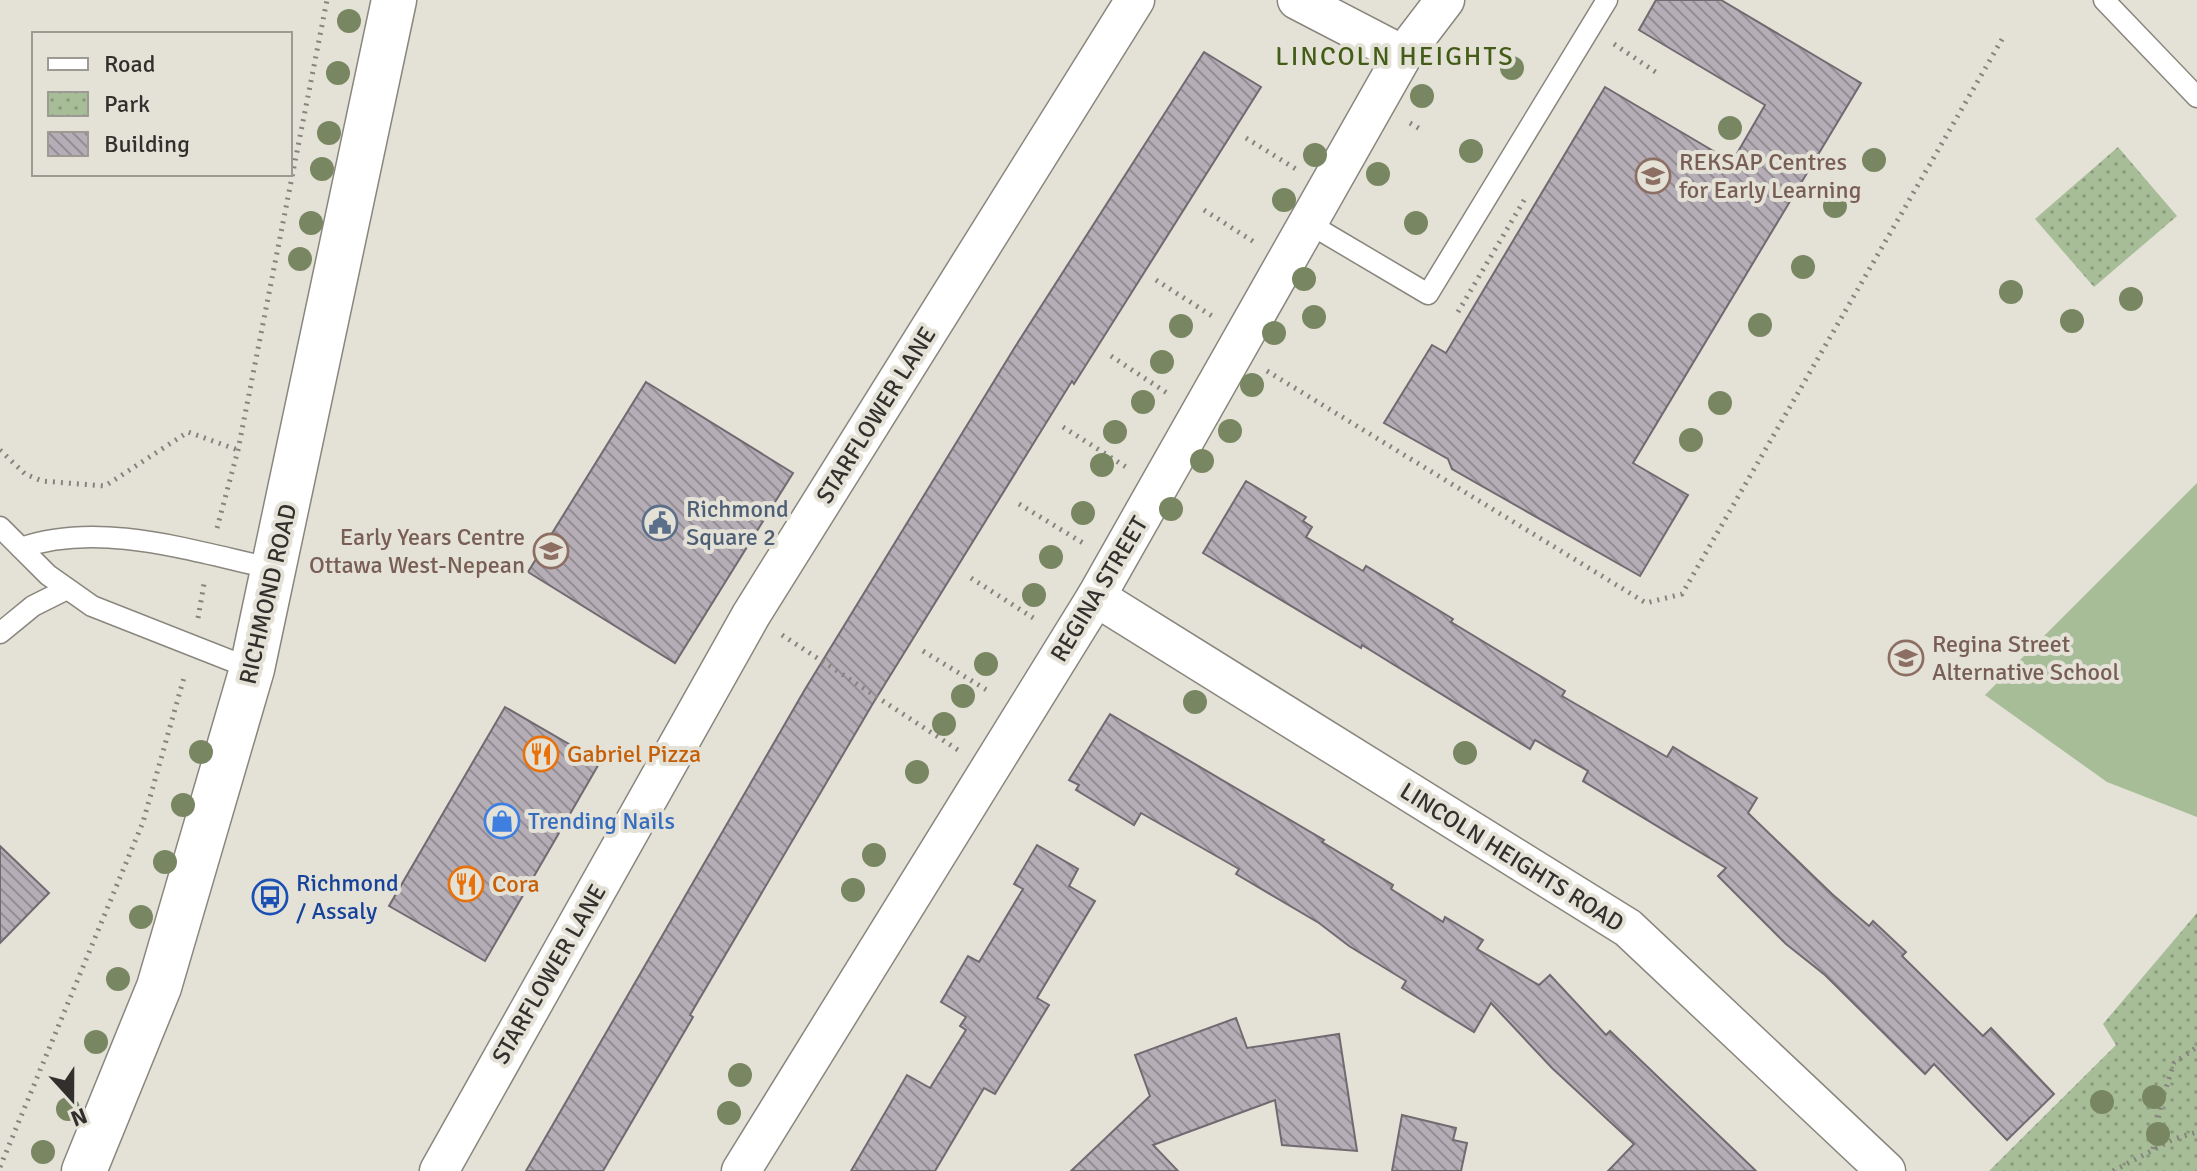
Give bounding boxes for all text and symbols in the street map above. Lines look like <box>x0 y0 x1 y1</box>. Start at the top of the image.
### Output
legend <box>32 32 292 176</box>
district label: LINCOLN HEIGHTS <box>1275 41 1515 73</box>
text: Road <box>104 49 155 79</box>
text: Park <box>104 89 150 119</box>
text: Building <box>104 129 190 159</box>
place label: REKSAP Centres for Early Learning <box>1679 147 1861 205</box>
school or university icon: REKSAP Centres for Early Learning <box>1634 157 1672 195</box>
street label: STARFLOWER LANE <box>810 321 942 509</box>
place label: Richmond Square 2 <box>686 494 789 552</box>
street label: RICHMOND ROAD <box>233 501 303 687</box>
public building icon: Richmond Square 2 <box>641 504 679 542</box>
street label: REGINA STREET <box>1044 511 1154 667</box>
place label: Early Years Centre Ottawa West-Nepean <box>309 522 525 580</box>
school or university icon: Early Years Centre Ottawa West-Nepean <box>532 532 570 570</box>
place label: Regina Street Alternative School <box>1932 629 2120 687</box>
school or university icon: Regina Street Alternative School <box>1887 639 1925 677</box>
restaurant icon: Gabriel Pizza <box>522 735 560 773</box>
place label: Gabriel Pizza <box>567 739 701 769</box>
street label: LINCOLN HEIGHTS ROAD <box>1395 776 1629 938</box>
shop icon: Trending Nails <box>483 802 521 840</box>
place label: Trending Nails <box>528 806 675 836</box>
restaurant icon: Cora <box>447 865 485 903</box>
place label: Richmond / Assaly <box>296 868 399 926</box>
place label: Cora <box>492 869 540 899</box>
bus stop icon: Richmond / Assaly <box>251 878 289 916</box>
street label: STARFLOWER LANE <box>485 879 613 1069</box>
north arrow <box>32 1059 112 1139</box>
text: N <box>67 1102 91 1133</box>

